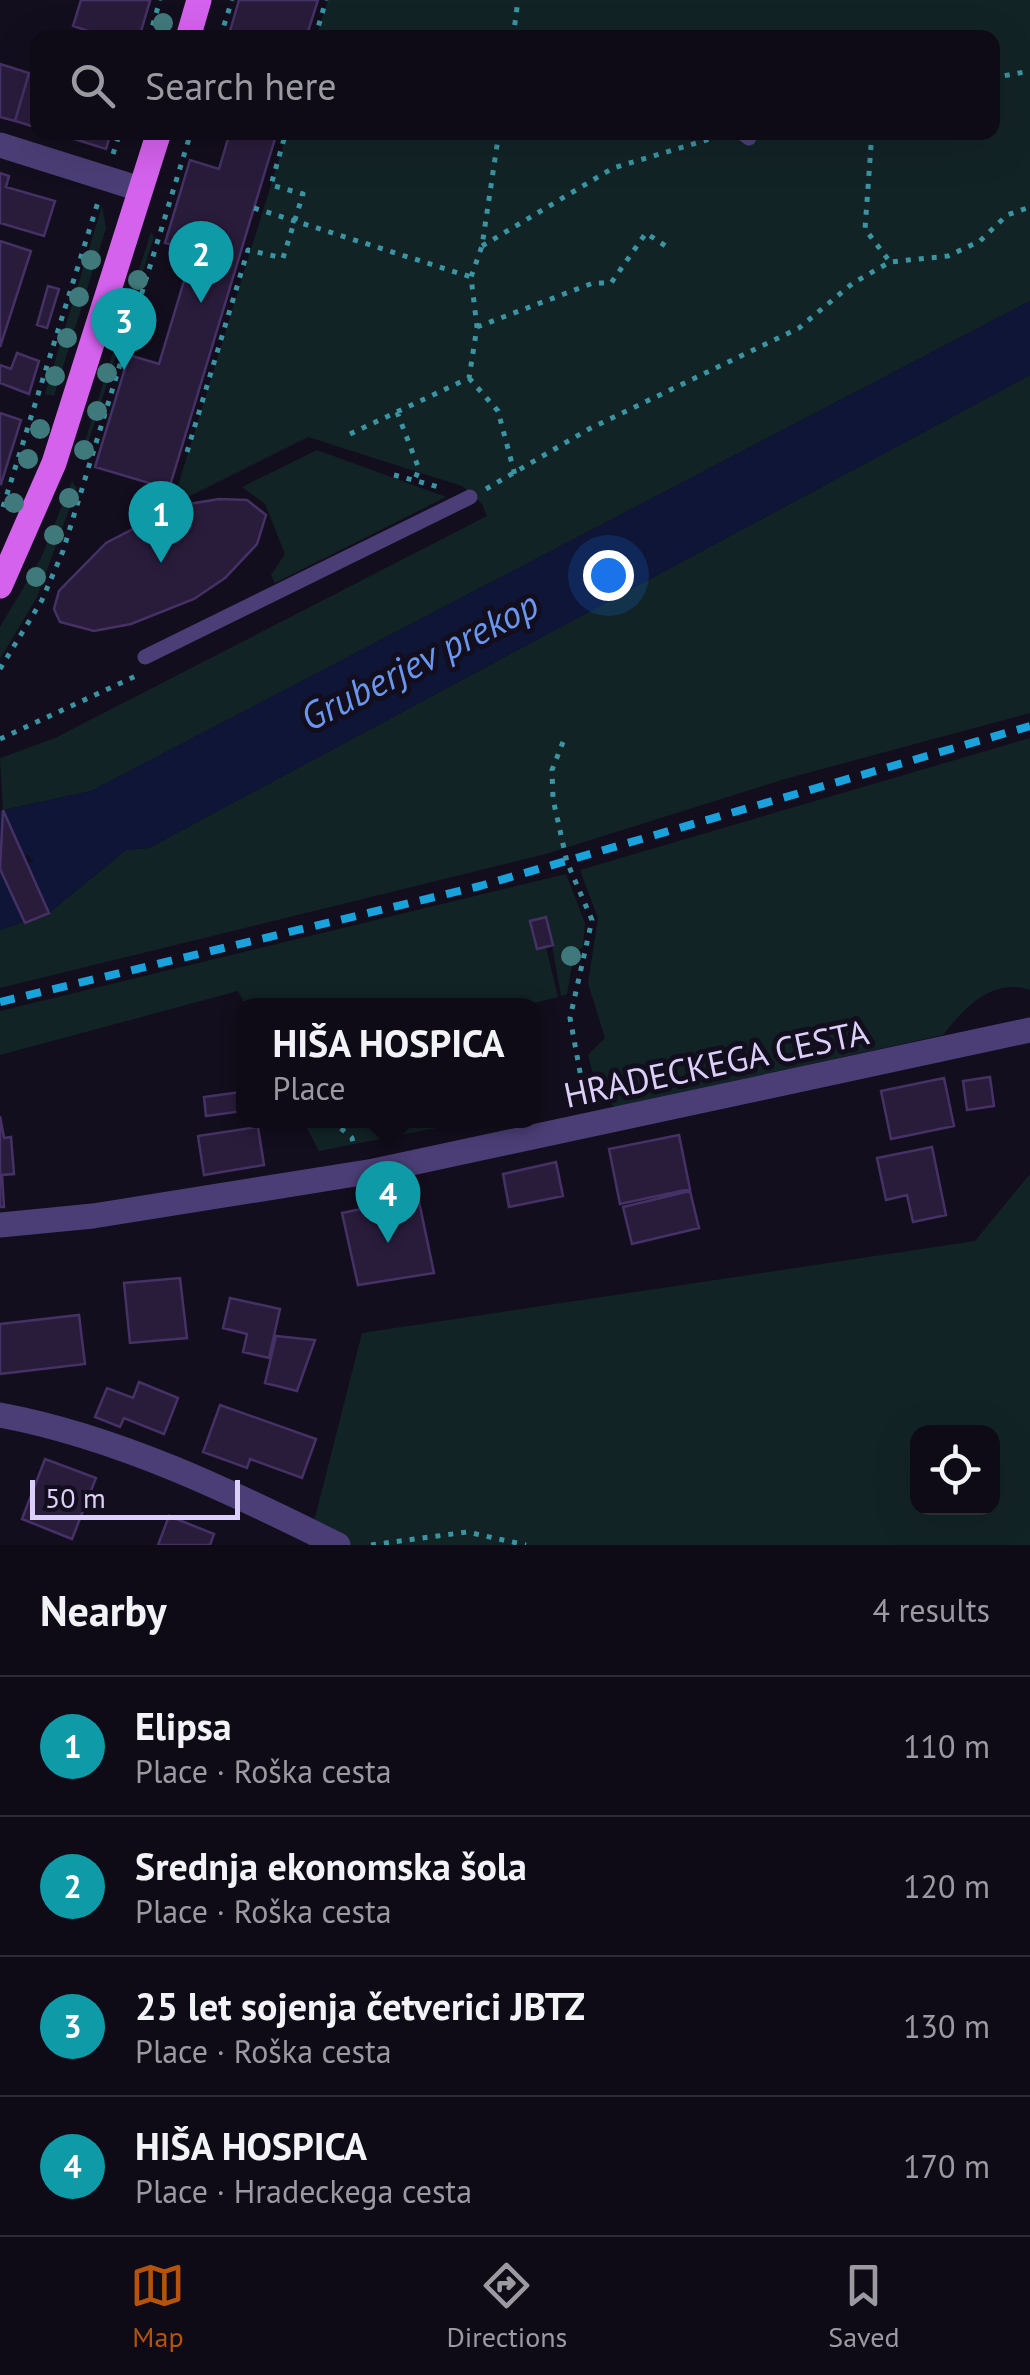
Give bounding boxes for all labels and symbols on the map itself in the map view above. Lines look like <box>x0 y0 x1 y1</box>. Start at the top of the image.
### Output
pin: 2 <box>168 220 234 303</box>
pin: 3 <box>92 288 156 370</box>
pin: 1 <box>128 480 194 563</box>
your location <box>583 550 634 601</box>
water label: Gruberjev prekop <box>292 579 546 741</box>
street label: HRADECKEGA CESTA <box>559 1008 873 1118</box>
pin: 4 <box>356 1160 420 1243</box>
scale bar <box>30 1475 240 1520</box>

